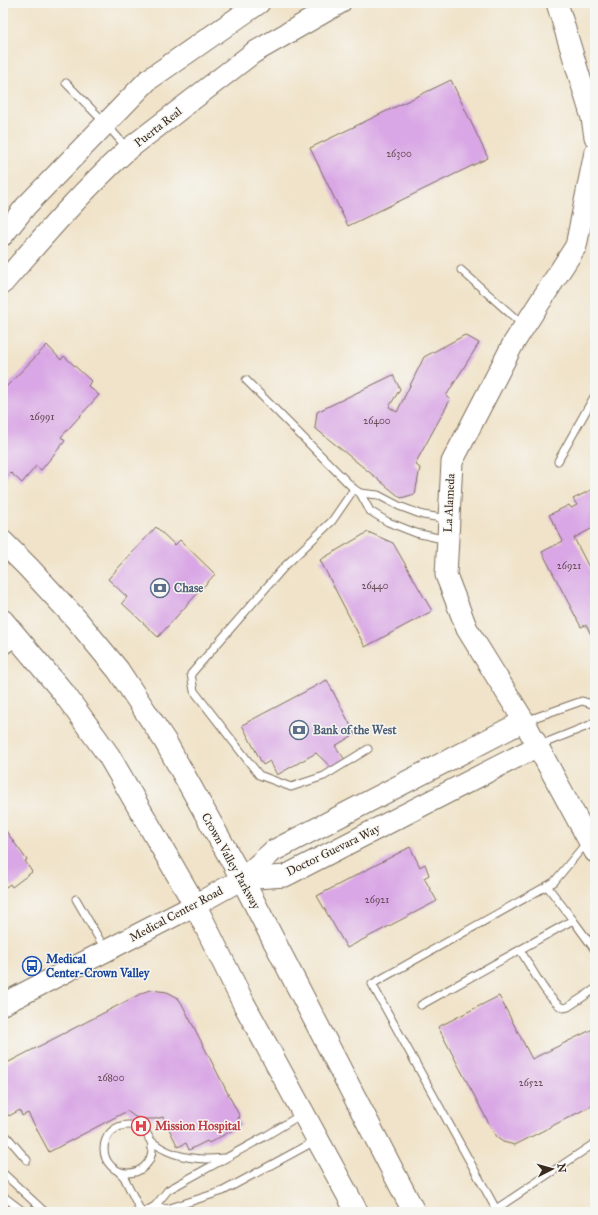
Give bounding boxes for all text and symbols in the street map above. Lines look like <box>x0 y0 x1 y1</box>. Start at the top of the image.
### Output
street label: Puerta Real <box>131 104 185 150</box>
house number: 26300 <box>386 148 412 160</box>
house number: 26991 <box>30 411 54 423</box>
house number: 26400 <box>363 415 391 427</box>
street label: La Alameda <box>440 472 458 533</box>
house number: 26921 <box>557 560 581 572</box>
bank icon: Chase <box>149 577 171 599</box>
house number: 26440 <box>361 580 389 592</box>
place label: Chase <box>174 581 203 595</box>
bank icon: Bank of the West <box>288 719 310 741</box>
place label: Bank of the West <box>313 723 397 737</box>
street label: Crown Valley Parkway <box>199 810 263 912</box>
street label: Doctor Guevara Way <box>284 821 382 879</box>
street label: Medical Center Road <box>127 883 225 945</box>
house number: 26921 <box>365 894 389 906</box>
place label: Medical Center-Crown Valley <box>46 952 151 981</box>
bus stop icon: Medical Center-Crown Valley <box>21 955 43 977</box>
house number: 26800 <box>97 1072 125 1084</box>
house number: 26522 <box>519 1077 543 1089</box>
hospital icon: Mission Hospital <box>130 1115 152 1137</box>
place label: Mission Hospital <box>155 1119 241 1134</box>
north arrow <box>532 1149 572 1189</box>
text: N <box>554 1163 568 1174</box>

